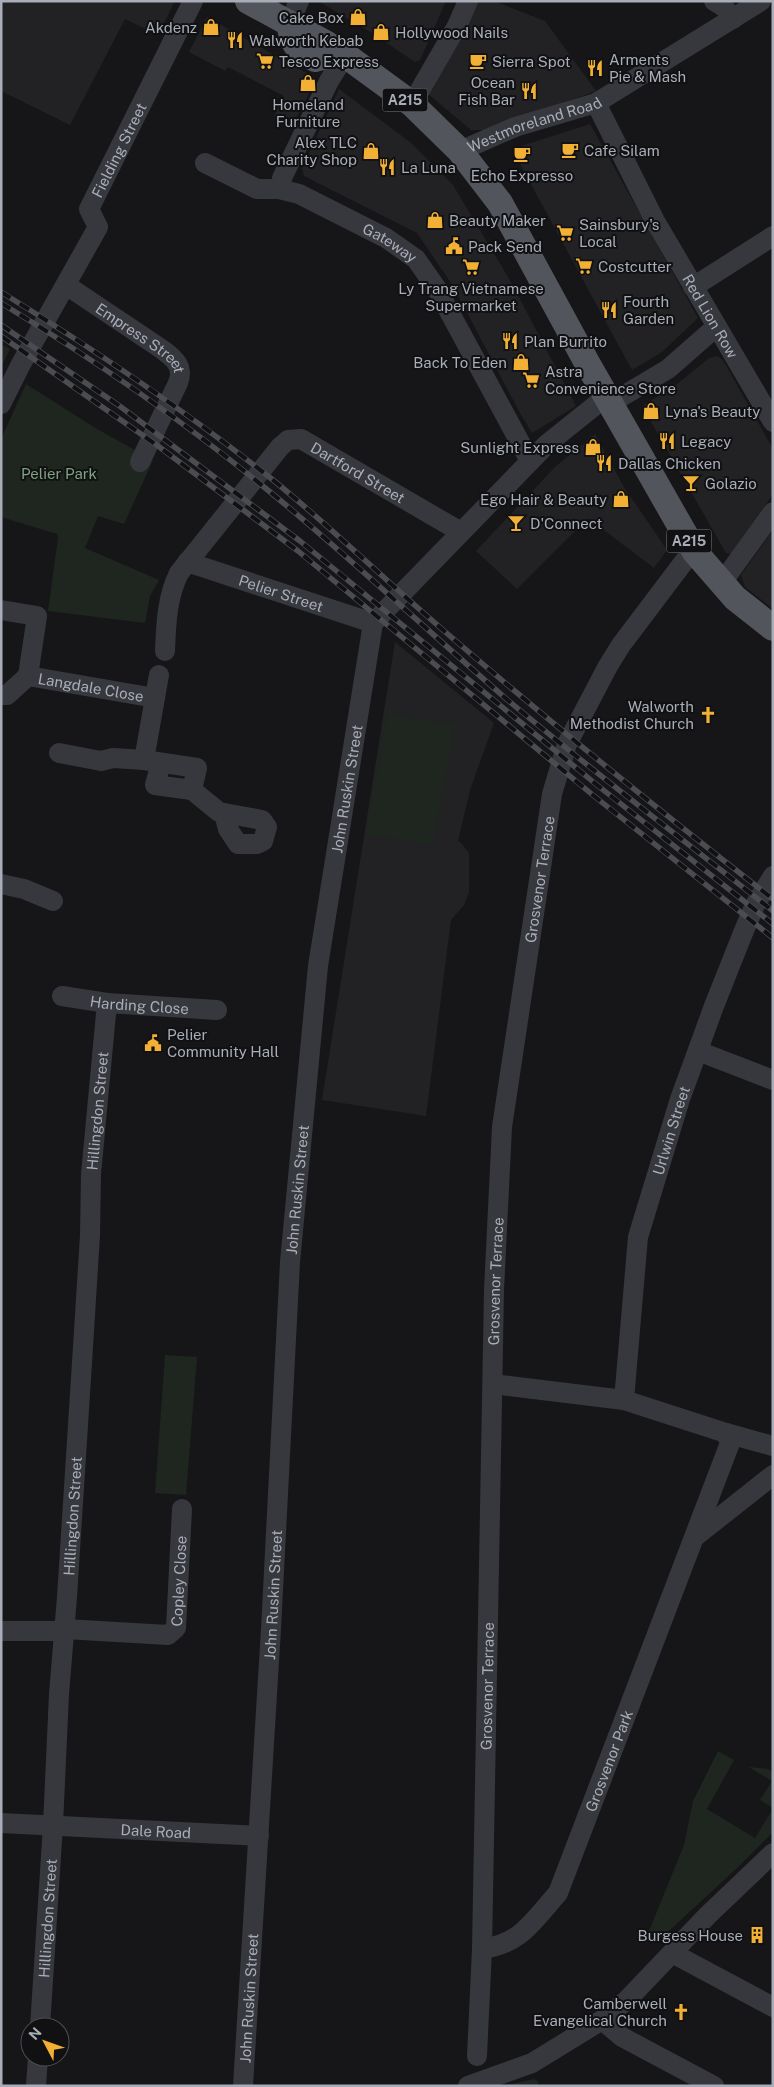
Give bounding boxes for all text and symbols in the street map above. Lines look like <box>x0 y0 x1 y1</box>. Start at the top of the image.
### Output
shop icon: Cake Box <box>348 7 368 27</box>
place label: Cake Box <box>279 9 344 26</box>
shop icon: Akdenz <box>201 17 221 37</box>
place label: Akdenz <box>145 19 197 36</box>
shop icon: Hollywood Nails <box>371 22 391 42</box>
place label: Hollywood Nails <box>395 24 508 41</box>
restaurant icon: Walworth Kebab <box>225 30 245 50</box>
place label: Walworth Kebab <box>249 32 363 49</box>
supermarket icon: Tesco Express <box>255 51 275 71</box>
cafe icon: Sierra Spot <box>468 51 488 71</box>
place label: Arments Pie & Mash <box>609 51 686 85</box>
place label: Tesco Express <box>279 53 379 70</box>
place label: Sierra Spot <box>492 53 571 70</box>
restaurant icon: Arments Pie & Mash <box>585 58 605 78</box>
shop icon: Homeland Furniture <box>298 73 318 93</box>
place label: Ocean Fish Bar <box>458 74 515 108</box>
restaurant icon: Ocean Fish Bar <box>519 81 539 101</box>
road number: A215 <box>382 88 428 112</box>
street label: Westmoreland Road <box>465 93 605 155</box>
place label: Homeland Furniture <box>272 96 344 130</box>
street label: Fielding Street <box>88 100 149 200</box>
place label: Alex TLC Charity Shop <box>267 134 357 168</box>
cafe icon: Cafe Silam <box>560 140 580 160</box>
shop icon: Alex TLC Charity Shop <box>361 141 381 161</box>
place label: Cafe Silam <box>584 142 660 159</box>
cafe icon: Echo Expresso <box>512 144 532 164</box>
restaurant icon: La Luna <box>377 157 397 177</box>
place label: La Luna <box>401 159 456 176</box>
place label: Echo Expresso <box>471 167 573 184</box>
shop icon: Beauty Maker <box>425 210 445 230</box>
place label: Beauty Maker <box>449 212 546 229</box>
place label: Sainsbury's Local <box>579 216 659 250</box>
street label: Gateway <box>360 219 420 266</box>
supermarket icon: Sainsbury's Local <box>555 223 575 243</box>
public building icon: Pack Send <box>444 236 464 256</box>
place label: Pack Send <box>468 238 542 255</box>
supermarket icon: Costcutter <box>574 256 594 276</box>
supermarket icon: Ly Trang Vietnamese Supermarket <box>461 257 481 277</box>
place label: Costcutter <box>598 258 672 275</box>
street label: Red Lion Row <box>680 271 742 361</box>
place label: Ly Trang Vietnamese Supermarket <box>398 280 544 314</box>
place label: Fourth Garden <box>623 293 674 327</box>
street label: Empress Street <box>93 299 189 374</box>
restaurant icon: Fourth Garden <box>599 300 619 320</box>
restaurant icon: Plan Burrito <box>500 331 520 351</box>
place label: Plan Burrito <box>524 333 607 350</box>
shop icon: Back To Eden <box>511 352 531 372</box>
place label: Back To Eden <box>413 354 507 371</box>
place label: Astra Convenience Store <box>545 363 676 397</box>
supermarket icon: Astra Convenience Store <box>521 370 541 390</box>
shop icon: Lyna's Beauty <box>641 401 661 421</box>
place label: Lyna's Beauty <box>665 403 760 420</box>
restaurant icon: Legacy <box>657 431 677 451</box>
place label: Legacy <box>681 433 731 450</box>
shop icon: Sunlight Express <box>583 437 603 457</box>
street label: Dartford Street <box>308 438 408 506</box>
place label: Sunlight Express <box>460 439 579 456</box>
restaurant icon: Dallas Chicken <box>594 453 614 473</box>
place label: Dallas Chicken <box>618 455 721 472</box>
park label: Pelier Park <box>21 465 97 482</box>
bar icon: Golazio <box>681 473 701 493</box>
place label: Golazio <box>705 475 757 492</box>
shop icon: Ego Hair & Beauty <box>611 489 631 509</box>
place label: Ego Hair & Beauty <box>480 491 607 508</box>
bar icon: D'Connect <box>506 513 526 533</box>
place label: D'Connect <box>530 515 603 532</box>
road number: A215 <box>666 530 712 552</box>
street label: Pelier Street <box>237 571 326 615</box>
street label: Langdale Close <box>37 669 145 704</box>
place label: Walworth Methodist Church <box>570 698 694 732</box>
church icon: Walworth Methodist Church <box>698 705 718 725</box>
street label: John Ruskin Street <box>328 723 365 854</box>
street label: Grosvenor Terrace <box>521 815 557 944</box>
street label: Harding Close <box>89 992 189 1017</box>
place label: Pelier Community Hall <box>167 1026 279 1060</box>
public building icon: Pelier Community Hall <box>143 1033 163 1053</box>
street label: Hillingdon Street <box>83 1051 111 1171</box>
street label: Urlwin Street <box>649 1083 693 1177</box>
street label: John Ruskin Street <box>282 1124 311 1255</box>
street label: Grosvenor Terrace <box>484 1217 506 1345</box>
street label: Hillingdon Street <box>60 1456 84 1576</box>
street label: John Ruskin Street <box>261 1529 285 1660</box>
street label: Copley Close <box>168 1535 189 1627</box>
street label: Grosvenor Terrace <box>477 1622 496 1750</box>
street label: Grosvenor Park <box>581 1707 636 1814</box>
street label: Dale Road <box>120 1821 191 1841</box>
street label: Hillingdon Street <box>35 1858 59 1978</box>
building icon: Burgess House <box>747 1925 767 1945</box>
place label: Burgess House <box>638 1927 743 1944</box>
street label: John Ruskin Street <box>236 1933 261 2064</box>
place label: Camberwell Evangelical Church <box>533 1995 667 2029</box>
church icon: Camberwell Evangelical Church <box>671 2002 691 2022</box>
north arrow <box>20 2017 70 2067</box>
text: N <box>26 2024 45 2043</box>

